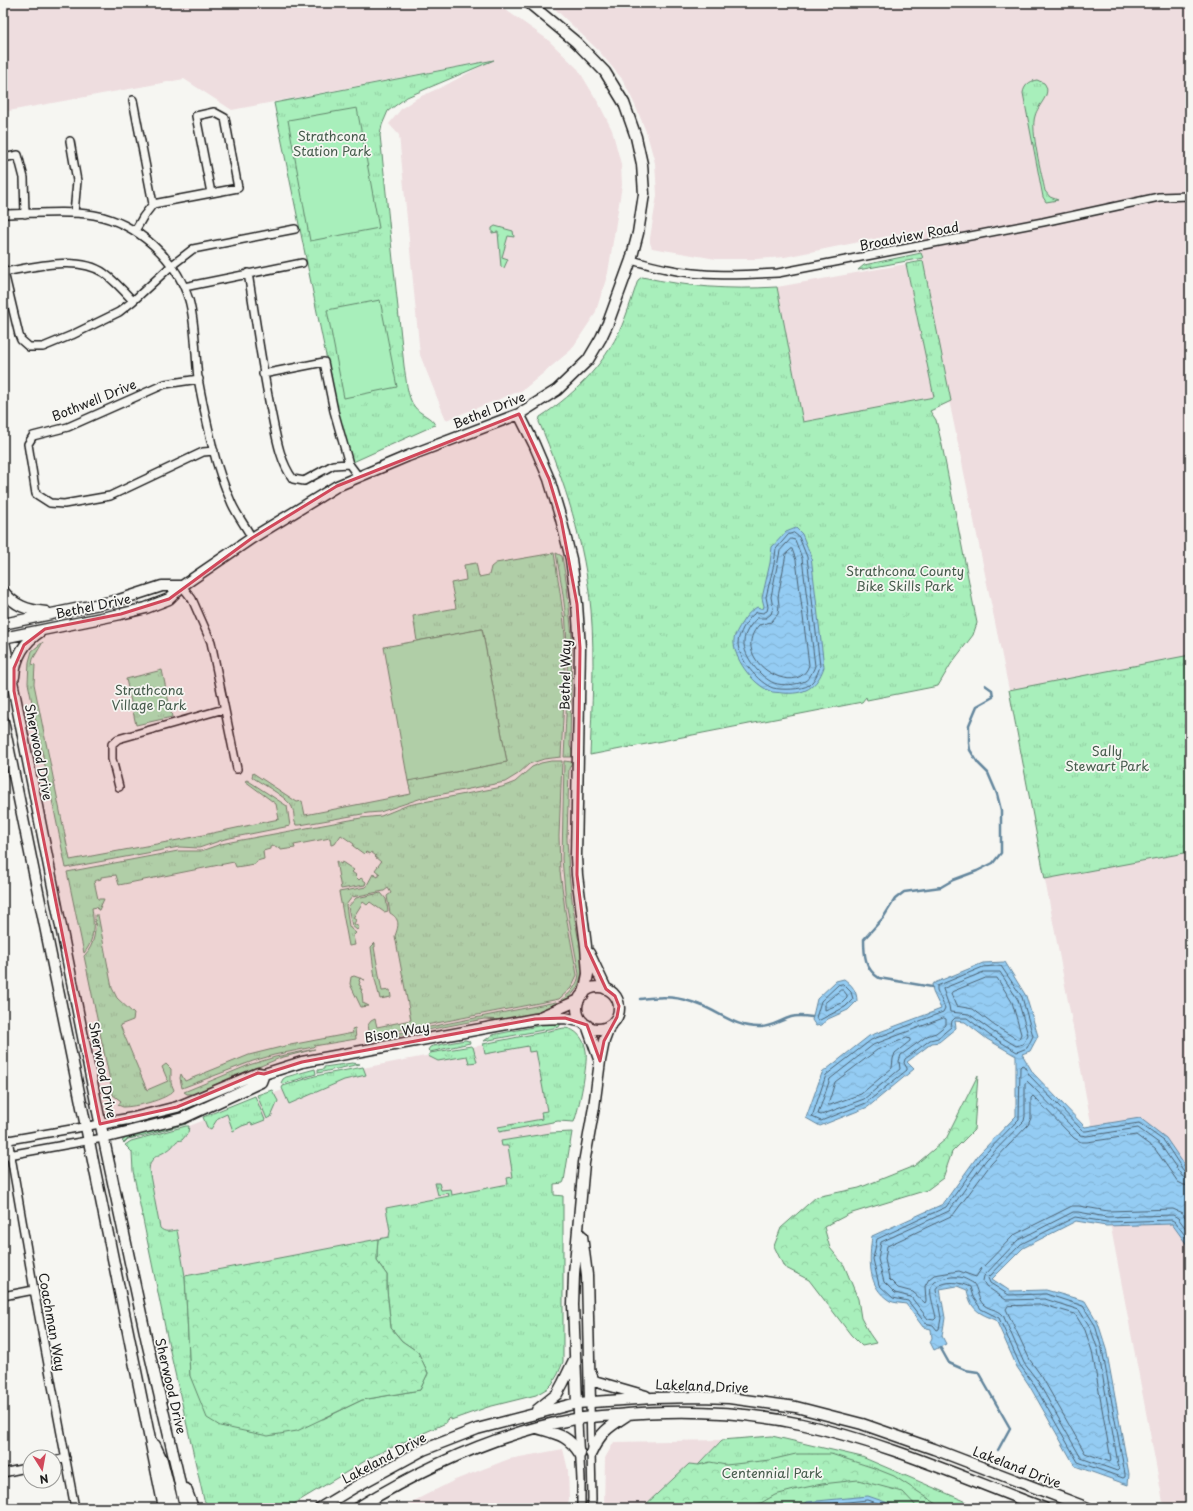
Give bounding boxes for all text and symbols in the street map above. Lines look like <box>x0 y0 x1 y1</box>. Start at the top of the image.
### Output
park label: Strathcona Station Park <box>293 126 371 160</box>
street label: Broadview Road <box>858 217 960 254</box>
street label: Bothwell Drive <box>49 374 139 425</box>
street label: Bethel Drive <box>450 386 528 433</box>
park label: Strathcona County Bike Skills Park <box>846 561 964 595</box>
street label: Bethel Drive <box>54 588 132 623</box>
street label: Bethel Way <box>554 639 575 711</box>
park label: Strathcona Village Park <box>111 680 187 714</box>
street label: Sherwood Drive <box>21 702 58 802</box>
park label: Sally Stewart Park <box>1065 741 1149 775</box>
street label: Bison Way <box>363 1016 431 1047</box>
street label: Sherwood Drive <box>85 1020 122 1120</box>
street label: Coachman Way <box>34 1271 71 1373</box>
street label: Sherwood Drive <box>151 1336 192 1436</box>
street label: Lakeland Drive <box>655 1374 749 1397</box>
street label: Lakeland Drive <box>338 1427 429 1488</box>
street label: Lakeland Drive <box>970 1441 1064 1492</box>
north arrow <box>22 1449 62 1489</box>
park label: Centennial Park <box>721 1463 823 1482</box>
text: N <box>38 1470 50 1489</box>

